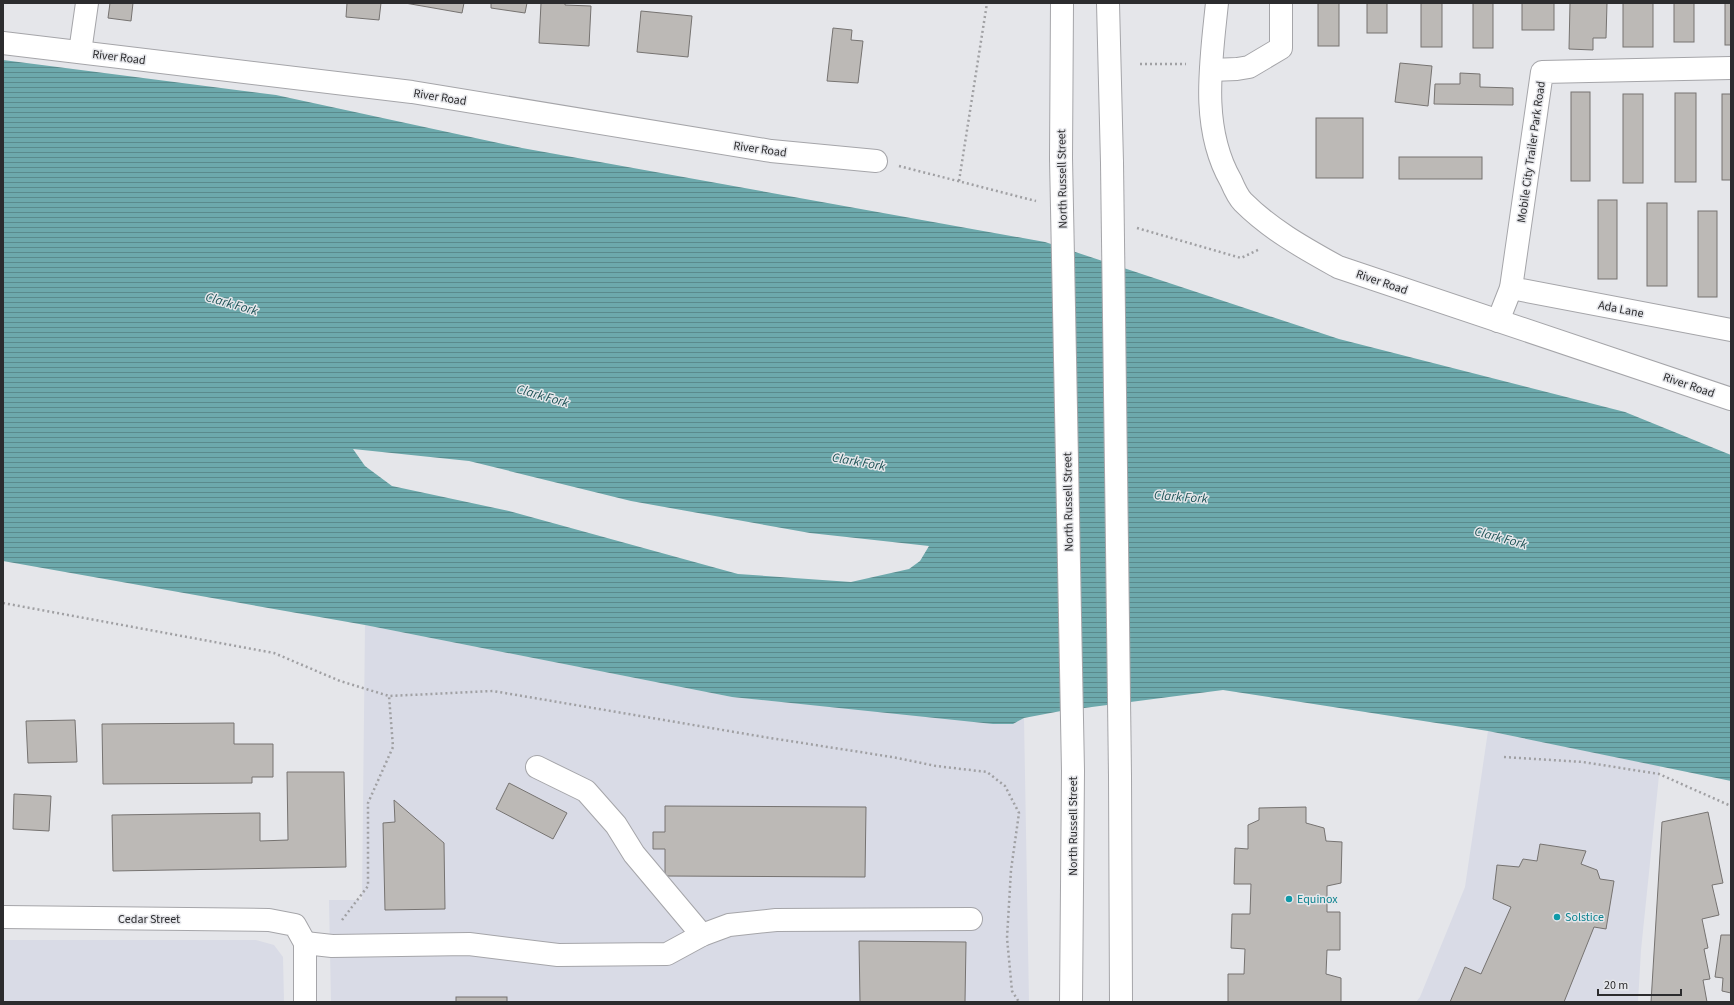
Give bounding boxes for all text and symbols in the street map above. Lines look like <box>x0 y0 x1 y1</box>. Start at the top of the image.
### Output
street label: River Road <box>91 46 147 69</box>
street label: Mobile City Trailer Park Road <box>1513 80 1550 224</box>
street label: River Road <box>412 85 468 110</box>
street label: North Russell Street <box>1053 129 1072 229</box>
street label: River Road <box>732 137 788 162</box>
street label: River Road <box>1354 266 1410 299</box>
water label: Clark Fork <box>203 288 261 320</box>
street label: Ada Lane <box>1597 297 1645 322</box>
street label: River Road <box>1661 369 1717 402</box>
water label: Clark Fork <box>514 380 572 412</box>
water label: Clark Fork <box>831 448 888 476</box>
street label: North Russell Street <box>1059 452 1078 552</box>
water label: Clark Fork <box>1153 486 1209 508</box>
water label: Clark Fork <box>1472 522 1530 554</box>
street label: North Russell Street <box>1065 776 1082 876</box>
place label: Equinox <box>1297 891 1338 908</box>
marker: Equinox <box>1284 894 1294 904</box>
place label: Solstice <box>1565 909 1604 926</box>
street label: Cedar Street <box>118 911 180 928</box>
marker: Solstice <box>1552 912 1562 922</box>
scale bar <box>1598 971 1681 997</box>
text: 20 m <box>1604 977 1628 994</box>

